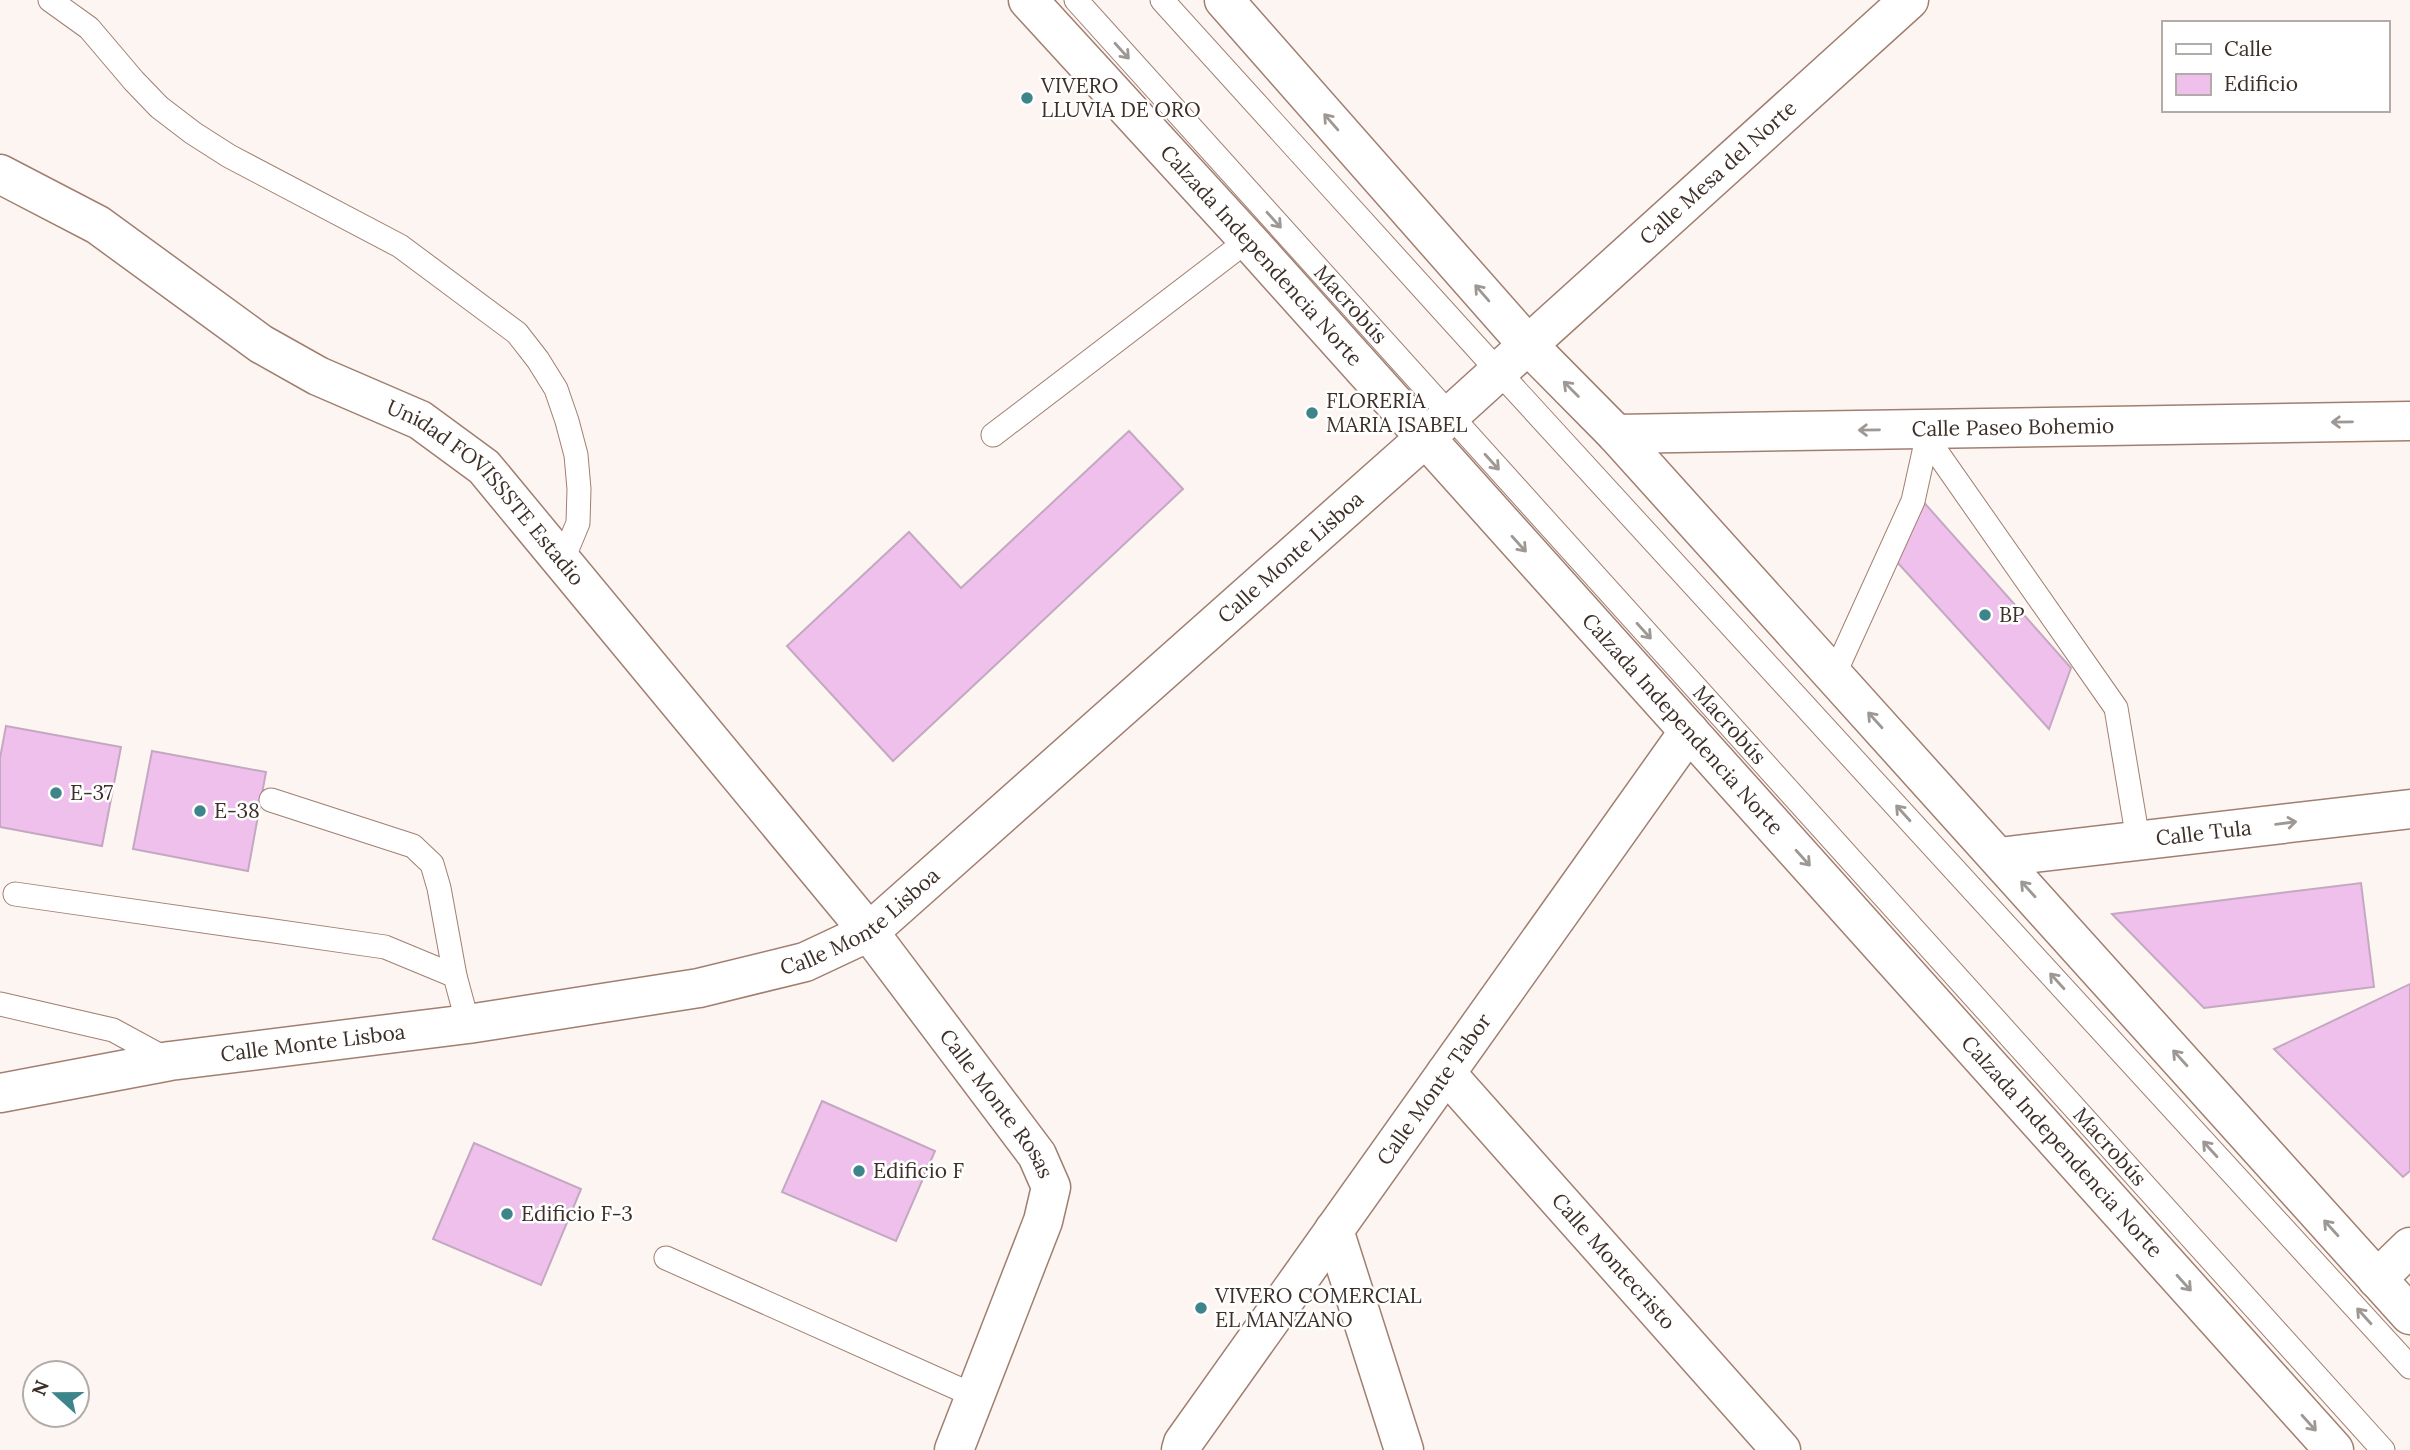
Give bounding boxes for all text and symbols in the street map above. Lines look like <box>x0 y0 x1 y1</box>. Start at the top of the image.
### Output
legend <box>2162 21 2389 112</box>
text: Calle <box>2224 35 2272 62</box>
one-way arrow <box>1113 42 1130 59</box>
text: Edificio <box>2224 70 2298 97</box>
place label: VIVERO LLUVIA DE ORO <box>1040 72 1201 123</box>
marker: VIVERO LLUVIA DE ORO <box>1019 90 1035 106</box>
street label: Calle Mesa del Norte <box>1634 94 1802 250</box>
one-way arrow <box>1323 113 1339 131</box>
street label: Calzada Independencia Norte <box>1155 139 1369 371</box>
one-way arrow <box>1266 211 1282 229</box>
street label: Macrobús <box>1308 259 1393 349</box>
one-way arrow <box>1473 285 1490 302</box>
one-way arrow <box>1563 381 1580 398</box>
place label: FLORERIA MARIA ISABEL <box>1326 387 1467 438</box>
street label: Unidad FOVISSSTE Estadio <box>383 393 591 591</box>
marker: FLORERIA MARIA ISABEL <box>1304 405 1320 421</box>
street label: Calle Paseo Bohemio <box>1911 412 2114 442</box>
one-way arrow <box>2331 416 2354 429</box>
one-way arrow <box>1858 423 1881 437</box>
one-way arrow <box>1483 453 1500 470</box>
street label: Calle Monte Lisboa <box>1212 485 1369 629</box>
one-way arrow <box>1511 534 1527 552</box>
place label: BP <box>1999 601 2025 628</box>
street label: Calzada Independencia Norte <box>1576 607 1789 840</box>
marker: BP <box>1977 607 1993 623</box>
one-way arrow <box>1636 622 1652 640</box>
street label: Macrobús <box>1687 680 1772 770</box>
one-way arrow <box>1867 711 1883 729</box>
place label: E-37 <box>70 779 114 806</box>
marker: E-37 <box>48 785 64 801</box>
place label: E-38 <box>214 797 260 824</box>
marker: E-38 <box>192 803 208 819</box>
one-way arrow <box>1895 804 1911 822</box>
street label: Calle Tula <box>2154 814 2253 852</box>
one-way arrow <box>2274 817 2297 830</box>
one-way arrow <box>1795 849 1811 867</box>
street label: Calle Monte Lisboa <box>777 862 945 981</box>
one-way arrow <box>2020 880 2036 898</box>
one-way arrow <box>2048 973 2065 990</box>
street label: Calle Monte Tabor <box>1371 1008 1497 1171</box>
street label: Calle Monte Lisboa <box>219 1018 407 1068</box>
street label: Calle Monte Rosas <box>934 1023 1060 1182</box>
street label: Calzada Independencia Norte <box>1956 1030 2169 1263</box>
one-way arrow <box>2171 1050 2188 1067</box>
street label: Macrobús <box>2068 1101 2153 1192</box>
one-way arrow <box>2202 1141 2219 1158</box>
place label: Edificio F <box>873 1157 964 1184</box>
marker: Edificio F <box>851 1163 867 1179</box>
street label: Calle Montecristo <box>1546 1187 1682 1335</box>
place label: Edificio F-3 <box>521 1200 633 1227</box>
marker: Edificio F-3 <box>499 1206 515 1222</box>
one-way arrow <box>2323 1219 2339 1237</box>
one-way arrow <box>2176 1274 2192 1292</box>
place label: VIVERO COMERCIAL EL MANZANO <box>1214 1282 1422 1333</box>
marker: VIVERO COMERCIAL EL MANZANO <box>1193 1300 1209 1316</box>
one-way arrow <box>2356 1307 2372 1325</box>
north arrow <box>21 1359 91 1429</box>
text: N <box>26 1376 54 1399</box>
one-way arrow <box>2301 1413 2317 1431</box>

